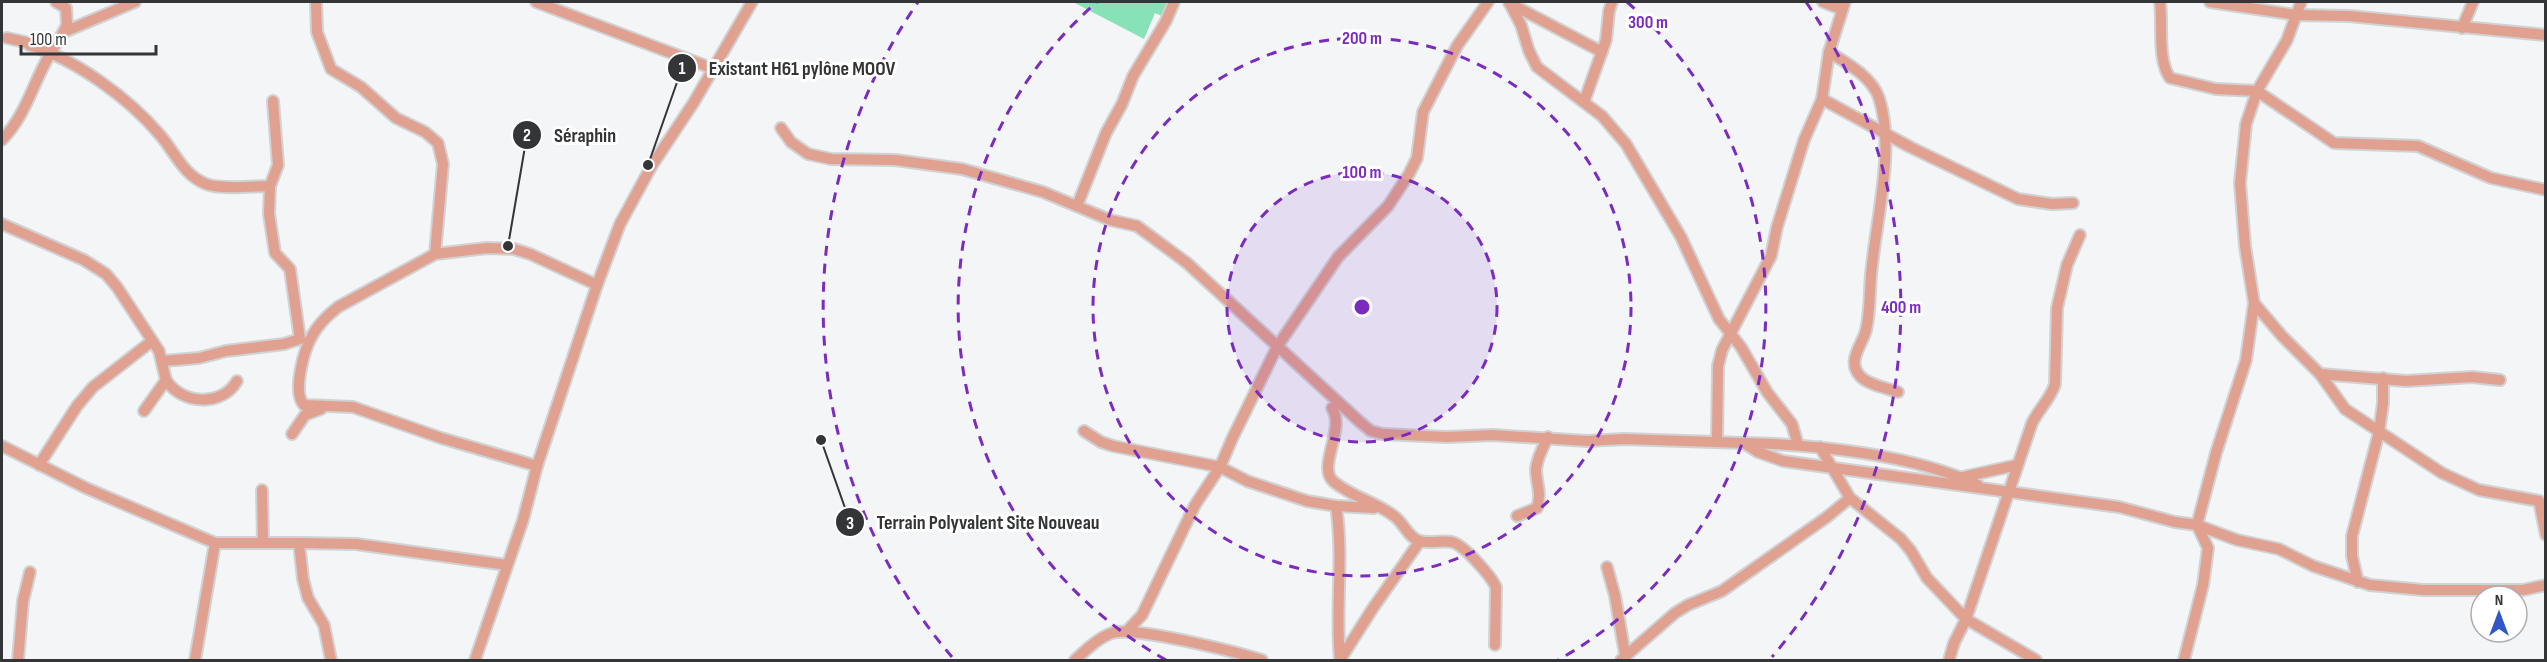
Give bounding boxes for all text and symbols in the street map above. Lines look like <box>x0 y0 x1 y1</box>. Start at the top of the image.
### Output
text: 300 m <box>1628 12 1668 33</box>
scale bar <box>21 18 156 56</box>
text: 200 m <box>1342 28 1382 49</box>
text: 100 m <box>30 29 67 50</box>
callout: Existant H61 pylône MOOV <box>667 49 907 87</box>
text: Existant H61 pylône MOOV <box>709 57 895 81</box>
text: 1 <box>678 58 686 79</box>
callout: Séraphin <box>512 116 629 154</box>
text: Séraphin <box>554 124 616 148</box>
text: 2 <box>523 125 531 146</box>
text: 100 m <box>1343 162 1382 183</box>
centre of rings <box>1352 297 1372 317</box>
text: 400 m <box>1881 297 1921 318</box>
callout: Terrain Polyvalent Site Nouveau <box>835 503 1112 541</box>
text: Terrain Polyvalent Site Nouveau <box>876 511 1100 535</box>
text: 3 <box>846 513 854 534</box>
north arrow <box>2469 584 2529 644</box>
text: N <box>2495 591 2503 610</box>

